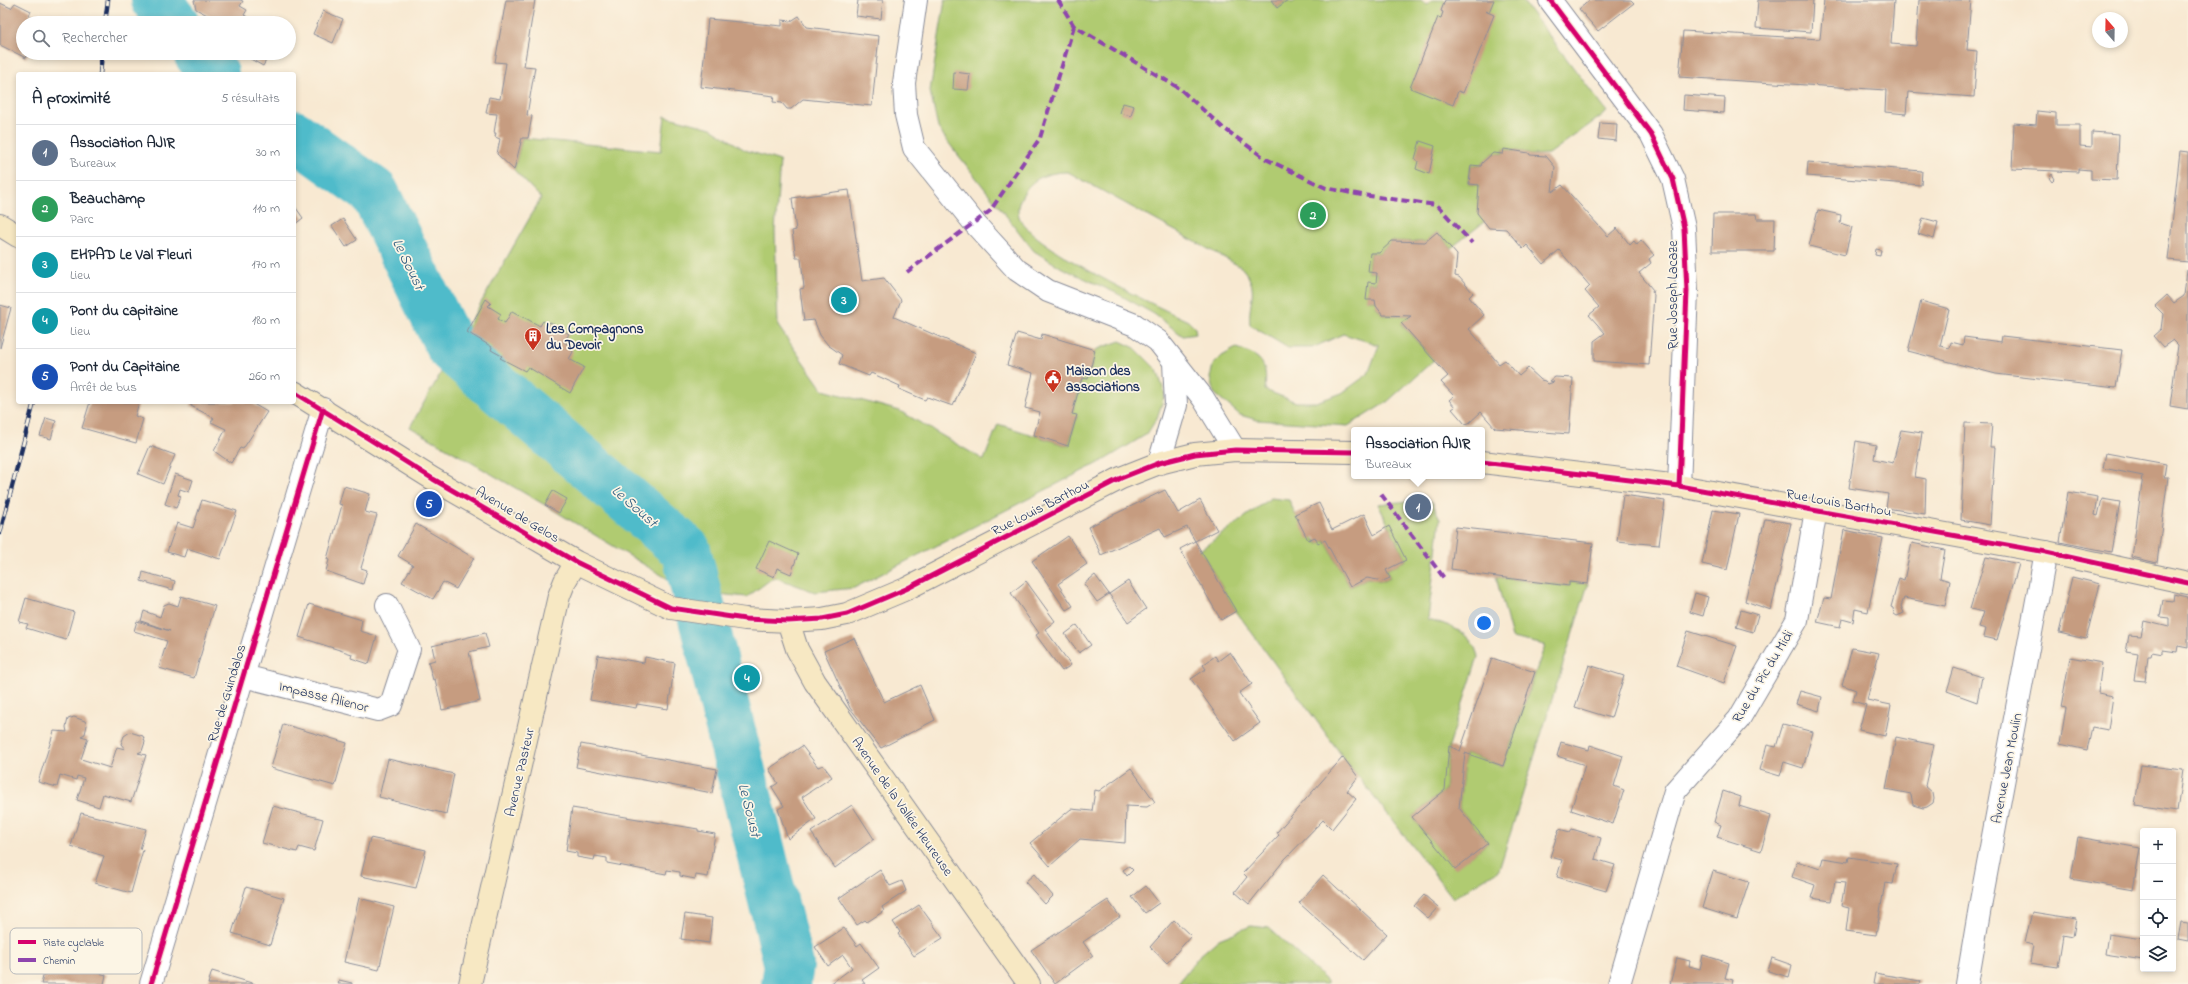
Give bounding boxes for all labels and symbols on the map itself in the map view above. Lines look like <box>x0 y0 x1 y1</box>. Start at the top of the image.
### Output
north arrow <box>2092 12 2128 48</box>
pin: 2 <box>1300 200 1326 230</box>
water label: Le Soust <box>386 235 431 296</box>
street label: Rue Joseph Lacaze <box>1663 240 1684 350</box>
pin: 3 <box>831 285 857 315</box>
place label: Les Compagnons du Devoir <box>546 319 644 356</box>
building icon: Les Compagnons du Devoir <box>523 326 543 351</box>
place label: Maison des associations <box>1066 361 1140 398</box>
public building icon: Maison des associations <box>1043 368 1063 393</box>
street label: Rue Louis Barthou <box>988 475 1093 542</box>
water label: Le Soust <box>606 481 664 534</box>
street label: Avenue de Gelos <box>471 482 563 549</box>
street label: Rue Louis Barthou <box>1784 484 1893 523</box>
pin: 5 <box>416 489 442 519</box>
pin: 1 <box>1405 492 1431 522</box>
your location <box>1474 613 1494 633</box>
street label: Rue du Pic du Midi <box>1727 626 1799 727</box>
street label: Rue de Guindalos <box>203 642 252 745</box>
pin: 4 <box>734 663 760 693</box>
street label: Impasse Alienor <box>277 676 371 719</box>
street label: Avenue Jean Moulin <box>1986 711 2028 825</box>
street label: Avenue Pasteur <box>500 725 541 819</box>
street label: Avenue de la Vallée Heureuse <box>846 733 958 881</box>
water label: Le Soust <box>732 781 767 841</box>
legend <box>10 928 142 974</box>
text: Piste cyclable <box>43 935 104 952</box>
text: Chemin <box>43 953 75 969</box>

